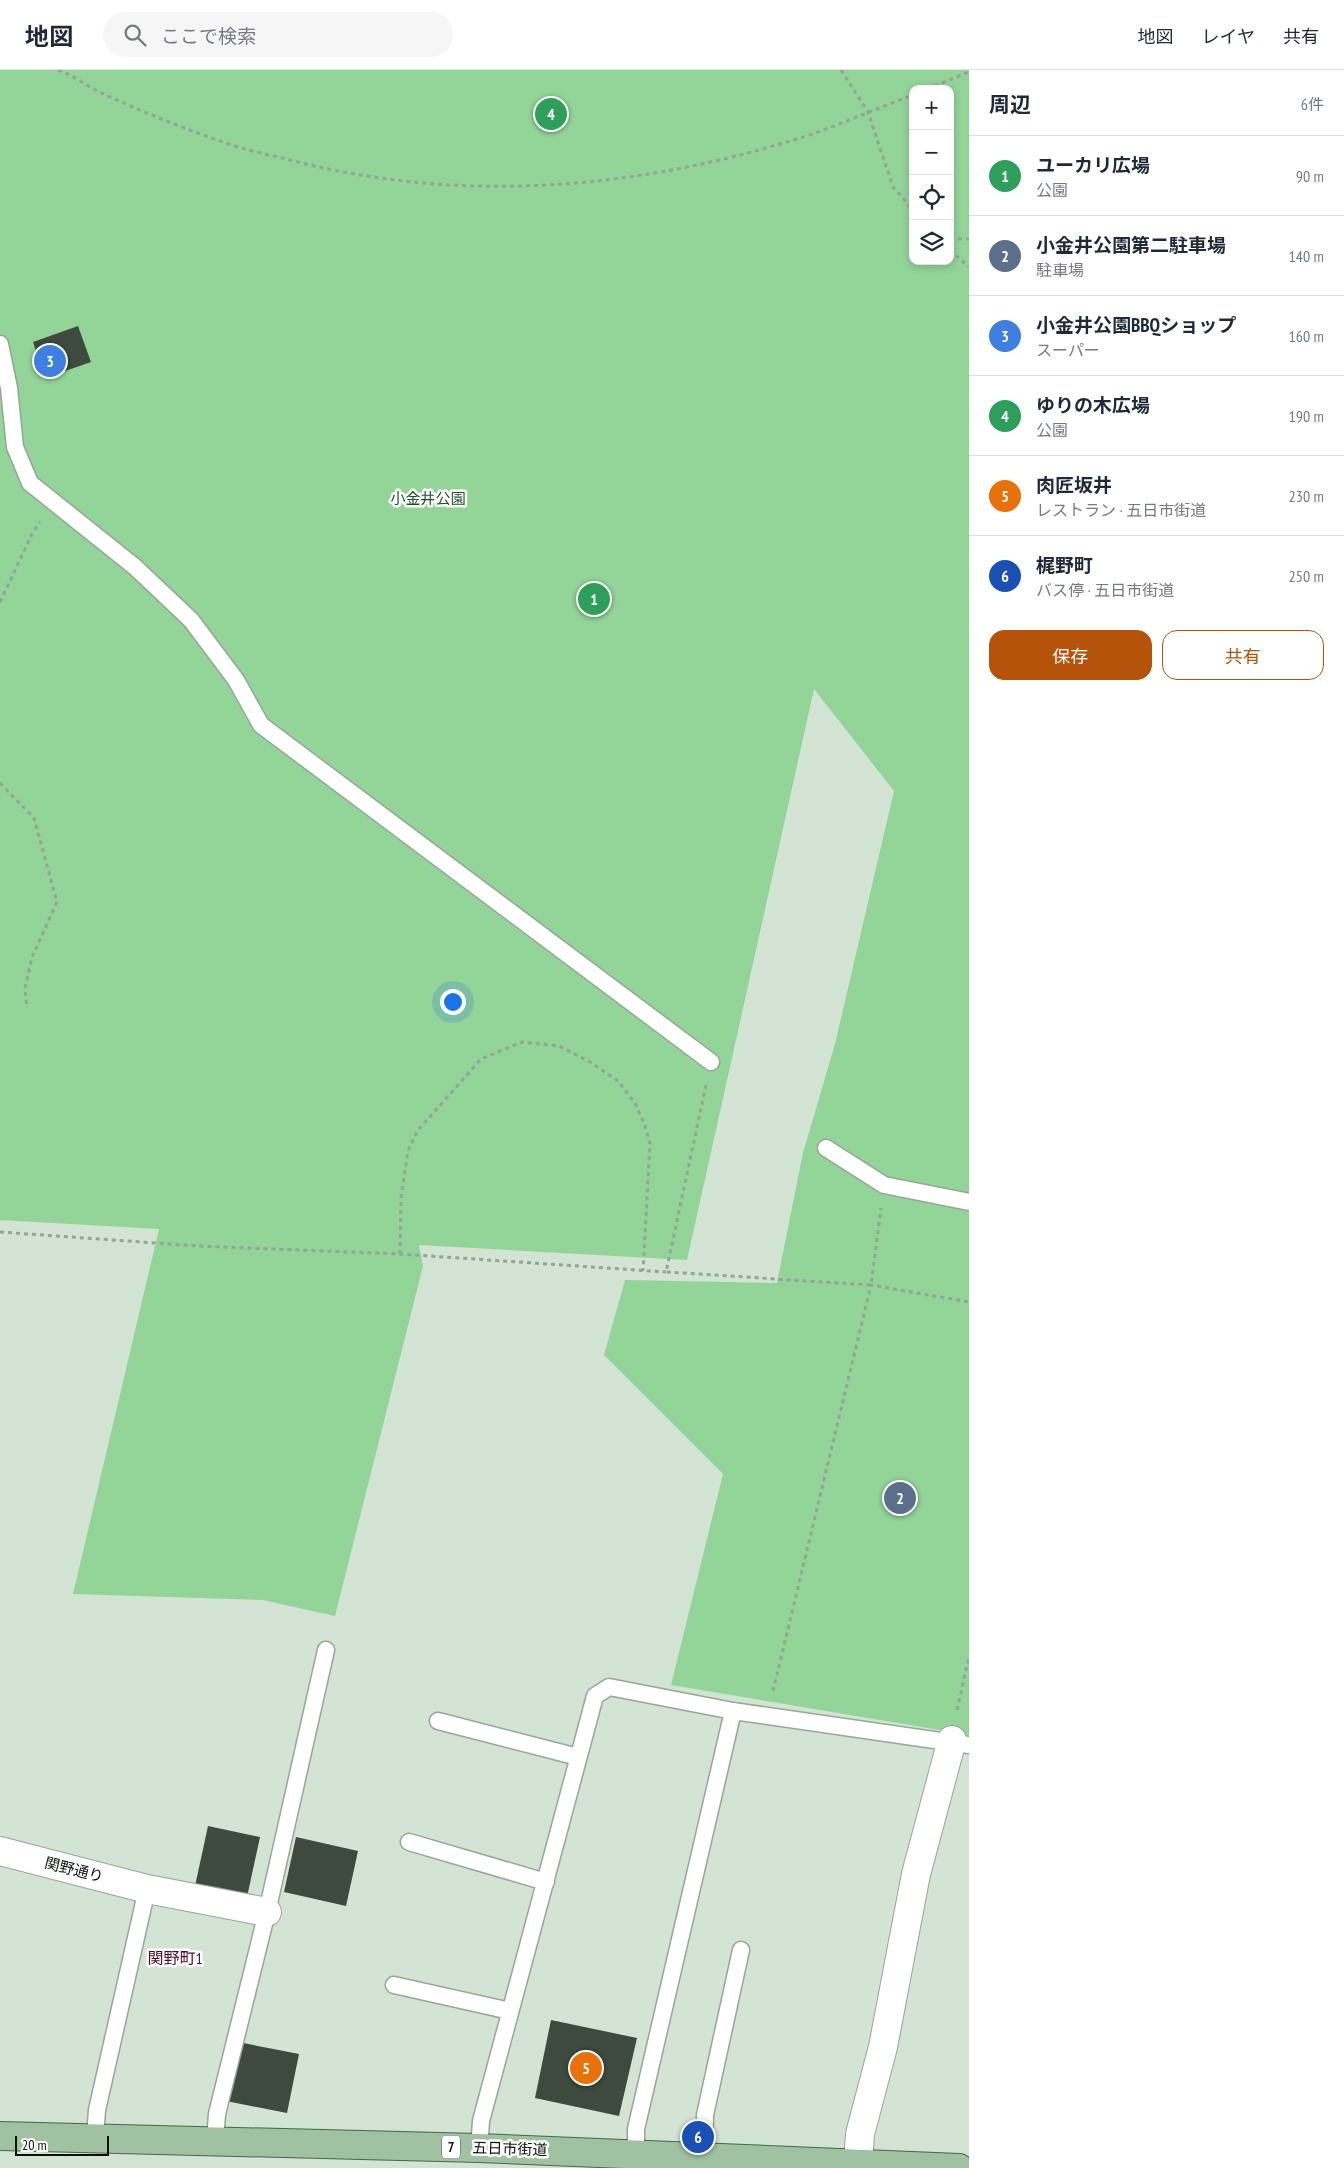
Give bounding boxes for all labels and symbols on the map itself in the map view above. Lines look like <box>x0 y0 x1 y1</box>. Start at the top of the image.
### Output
pin: 4 <box>535 95 567 133</box>
pin: 3 <box>34 342 66 380</box>
park label: 小金井公園 <box>390 489 466 508</box>
pin: 1 <box>578 580 610 618</box>
your location <box>440 989 466 1015</box>
pin: 2 <box>884 1479 916 1517</box>
street label: 関野通り <box>43 1853 106 1886</box>
district label: 関野町1 <box>147 1948 203 1968</box>
pin: 5 <box>570 2049 602 2087</box>
pin: 6 <box>682 2118 714 2156</box>
scale bar <box>15 2133 109 2156</box>
road number: 7 <box>442 2136 460 2158</box>
street label: 五日市街道 <box>472 2138 548 2159</box>

